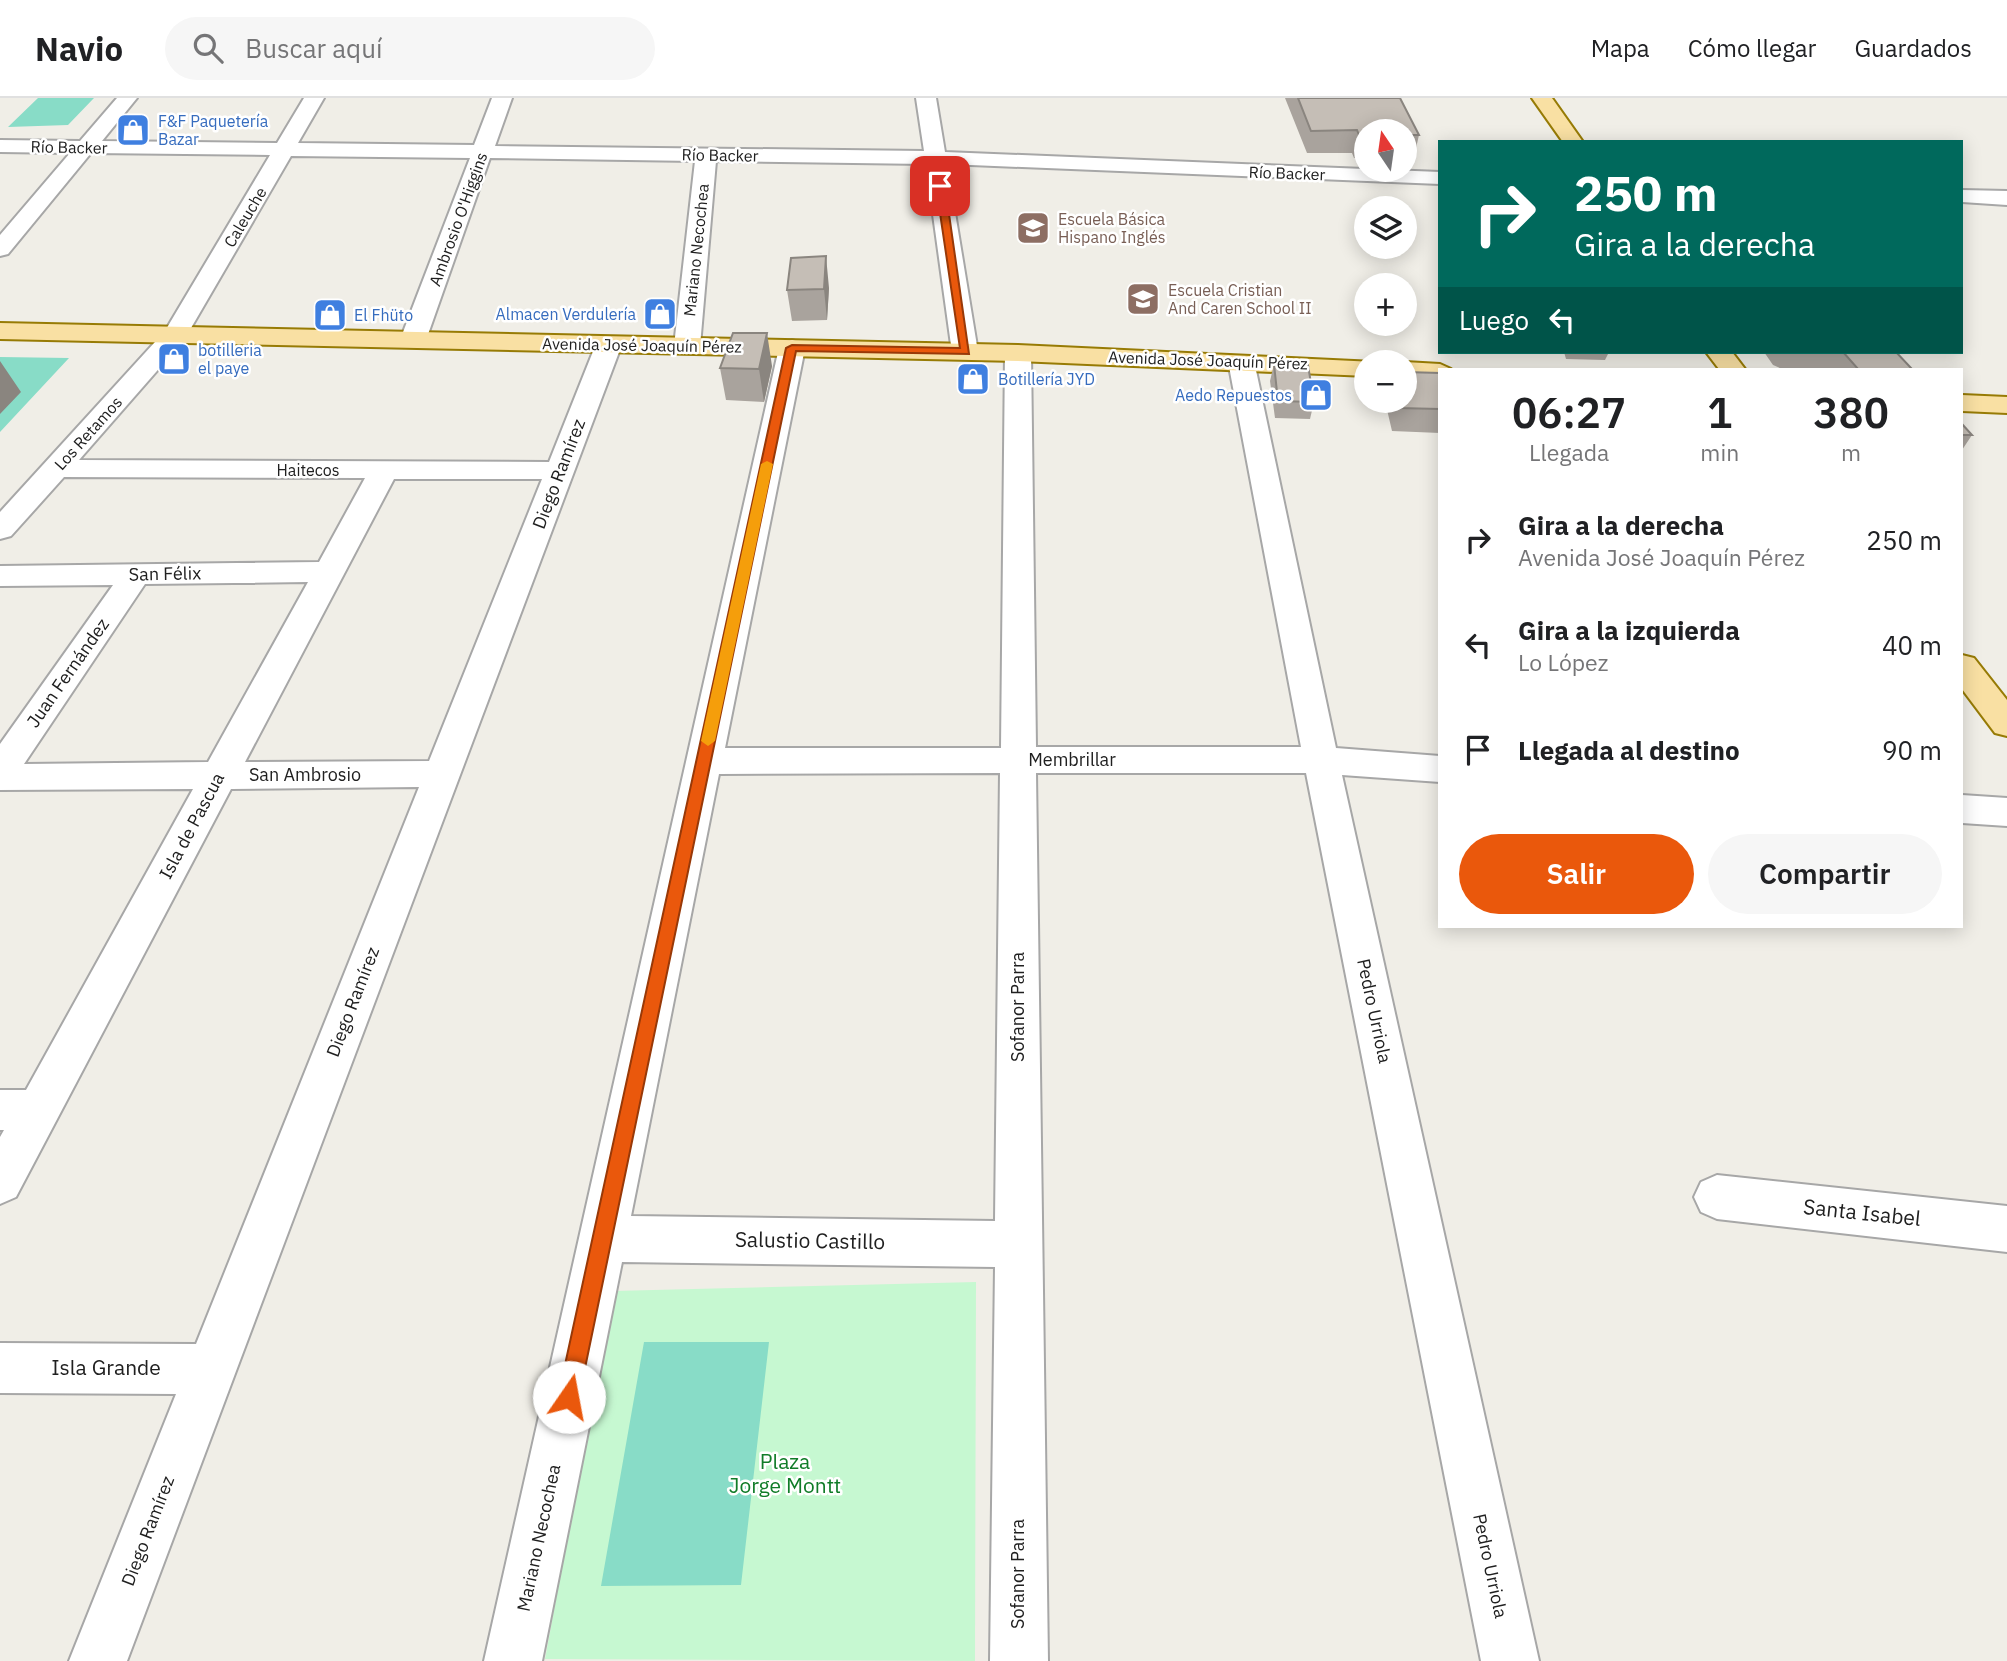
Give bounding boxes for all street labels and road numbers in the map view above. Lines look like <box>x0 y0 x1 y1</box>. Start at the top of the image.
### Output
street label: Río Backer <box>30 136 108 158</box>
street label: Río Backer <box>681 144 759 166</box>
street label: Ambrosio O'Higgins <box>424 149 492 289</box>
street label: Río Backer <box>1248 162 1326 184</box>
street label: Mariano Necochea <box>679 182 713 317</box>
street label: Caleuche <box>219 183 271 251</box>
street label: Avenida José Joaquín Pérez <box>542 333 742 357</box>
street label: Avenida José Joaquín Pérez <box>1108 347 1308 373</box>
street label: Los Retamos <box>50 392 126 474</box>
street label: Diego Ramírez <box>527 416 590 532</box>
street label: Haitecos <box>277 460 339 480</box>
street label: San Félix <box>129 561 201 586</box>
street label: Juan Fernández <box>21 614 114 732</box>
street label: Membrillar <box>1028 748 1116 771</box>
street label: San Ambrosio <box>249 763 361 786</box>
street label: Isla de Pascua <box>154 768 229 883</box>
street label: Diego Ramírez <box>321 944 384 1060</box>
street label: Sofanor Parra <box>1006 952 1029 1062</box>
street label: Pedro Urriola <box>1352 957 1397 1066</box>
street label: Santa Isabel <box>1802 1192 1923 1232</box>
street label: Salustio Castillo <box>735 1225 886 1255</box>
street label: Isla Grande <box>51 1353 161 1381</box>
street label: Mariano Necochea <box>512 1462 565 1614</box>
street label: Diego Ramírez <box>116 1473 179 1589</box>
street label: Pedro Urriola <box>1468 1512 1513 1621</box>
street label: Sofanor Parra <box>1006 1519 1029 1629</box>

